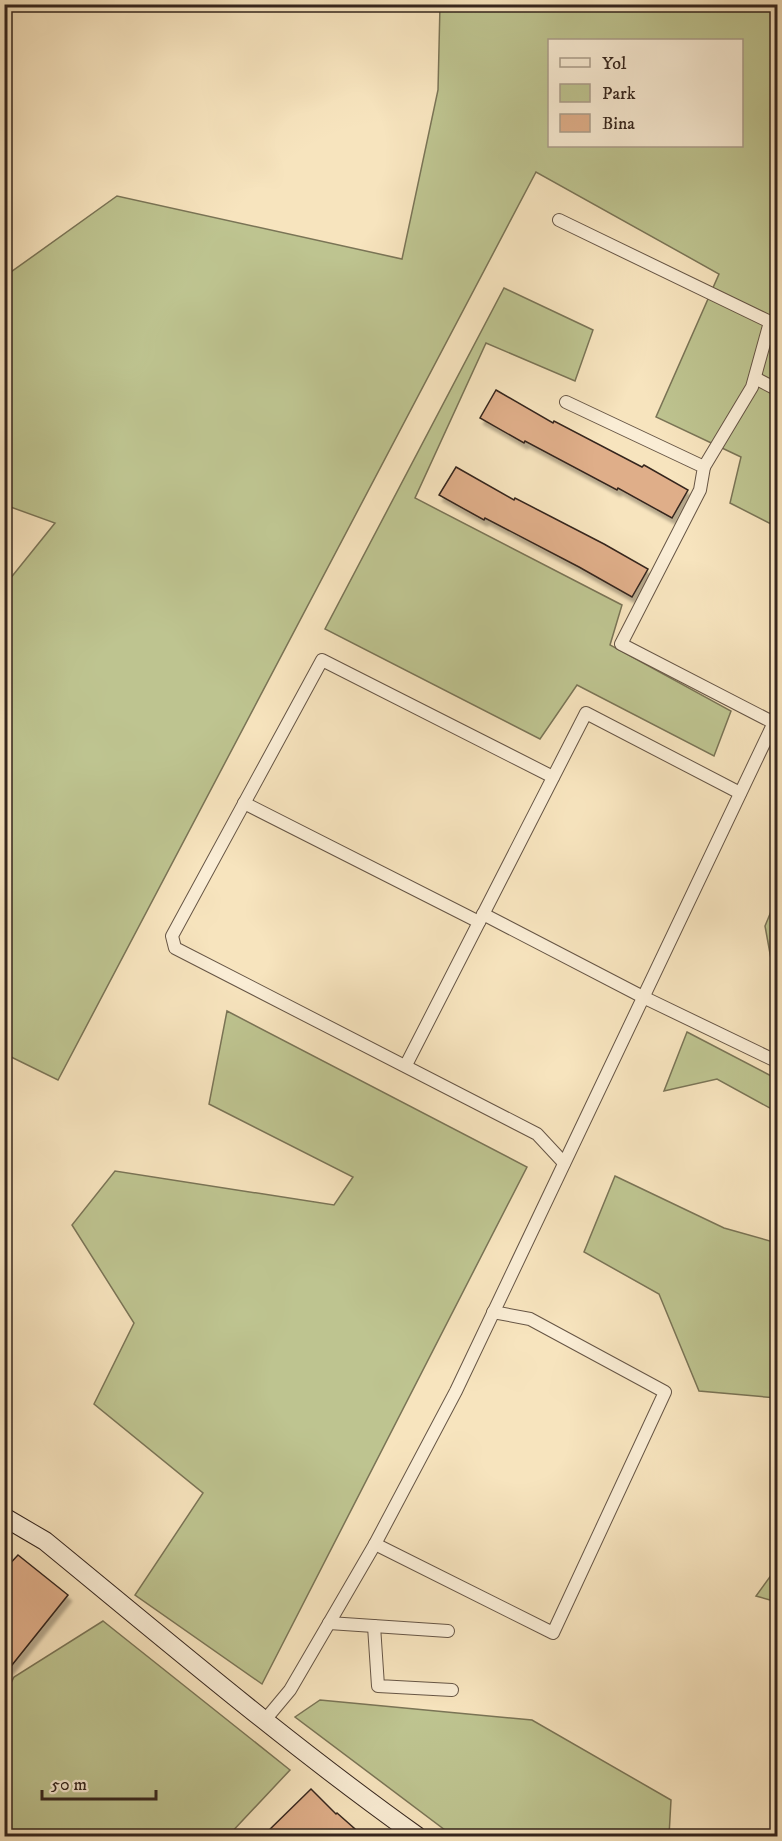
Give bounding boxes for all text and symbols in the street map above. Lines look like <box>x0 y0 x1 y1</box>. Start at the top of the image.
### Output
legend <box>548 39 743 147</box>
text: Yol <box>602 53 627 75</box>
text: Park <box>602 83 636 105</box>
text: Bina <box>602 113 635 135</box>
scale bar <box>42 1763 156 1801</box>
text: 50 m <box>51 1774 87 1796</box>

